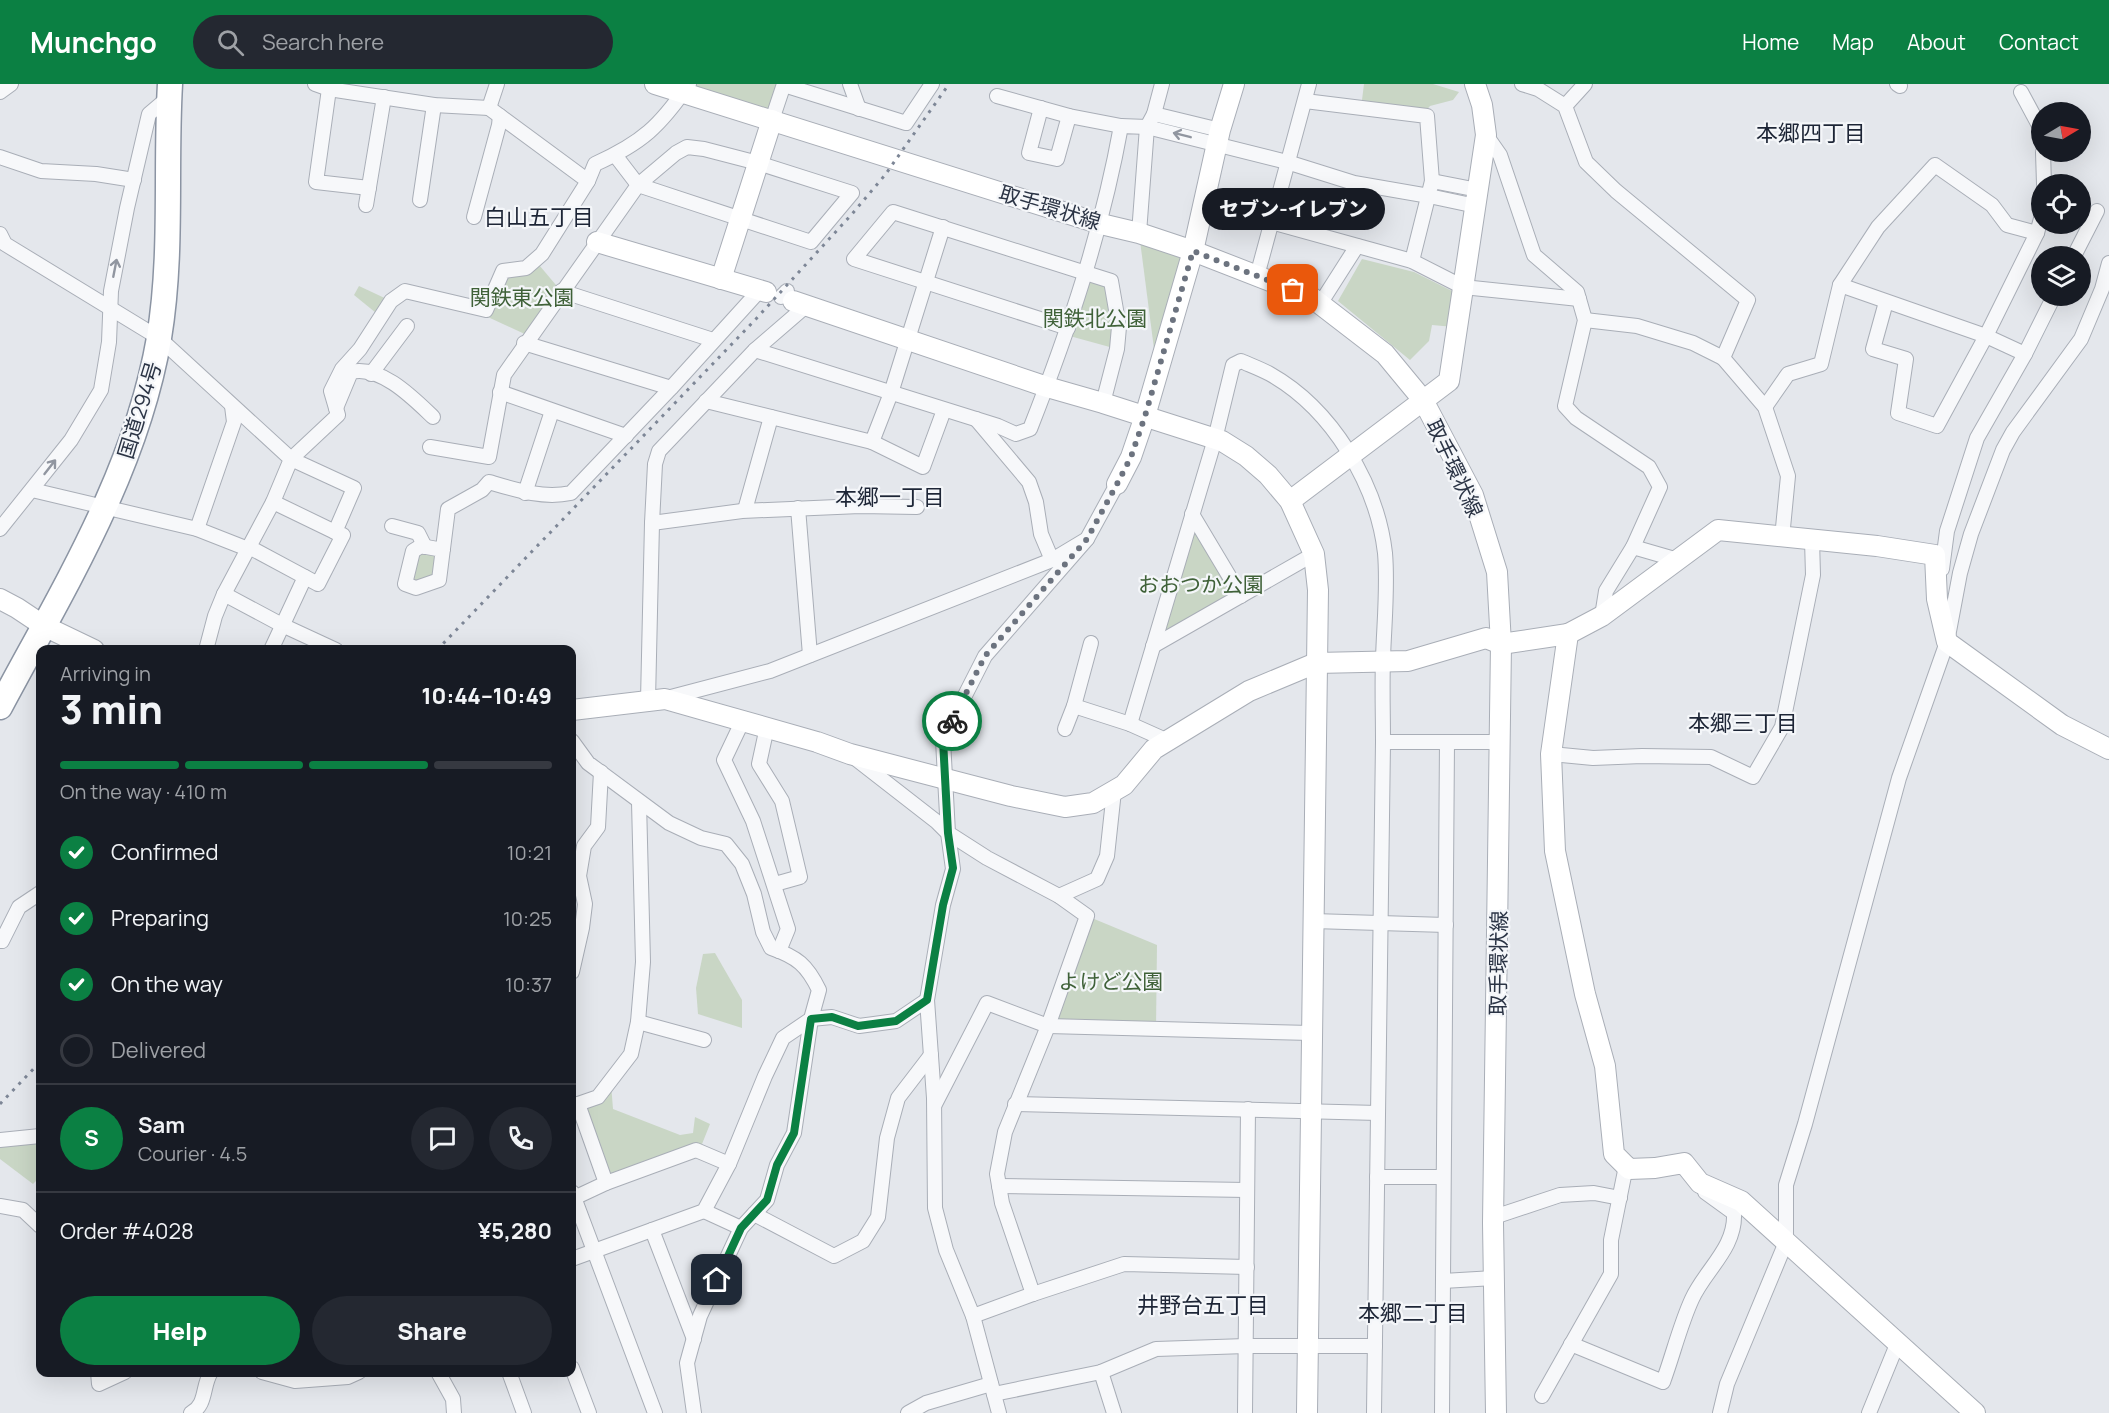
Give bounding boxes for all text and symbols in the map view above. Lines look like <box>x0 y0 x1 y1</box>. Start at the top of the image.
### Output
search box <box>193 15 613 69</box>
text: Munchgo <box>30 23 157 61</box>
icon: search <box>214 26 247 59</box>
text: Search here <box>262 27 384 57</box>
text: Home <box>1742 28 1799 56</box>
text: Map <box>1832 28 1874 56</box>
text: About <box>1907 28 1966 56</box>
text: Contact <box>1999 28 2079 56</box>
north arrow <box>2031 102 2091 162</box>
map controls <box>2031 102 2091 306</box>
district label: 本郷四丁目 <box>1756 118 1866 148</box>
one-way arrow <box>1173 129 1192 141</box>
button: locate <box>2031 174 2091 234</box>
street label: 取手環状線 <box>996 178 1104 236</box>
callout: セブン-イレブン <box>1202 188 1384 230</box>
text: セブン-イレブン <box>1219 195 1368 222</box>
district label: 白山五丁目 <box>484 202 594 232</box>
button: layers <box>2031 246 2091 306</box>
one-way arrow <box>110 258 121 278</box>
pin <box>1267 264 1318 315</box>
icon: bag <box>1276 273 1309 306</box>
park label: 関鉄東公園 <box>470 283 575 311</box>
park label: 関鉄北公園 <box>1043 304 1148 332</box>
street label: 国道294号 <box>111 358 167 462</box>
street label: 取手環状線 <box>1420 415 1490 521</box>
one-way arrow <box>43 459 56 475</box>
district label: 本郷一丁目 <box>835 482 945 512</box>
park label: おおつか公園 <box>1138 570 1264 598</box>
text: Arriving in <box>60 660 151 687</box>
text: 10:44–10:49 <box>422 681 552 711</box>
text: 3 min <box>60 682 163 736</box>
courier <box>922 691 982 751</box>
icon: bike <box>936 705 969 738</box>
district label: 本郷三丁目 <box>1688 708 1798 738</box>
text: On the way · 410 m <box>60 778 227 805</box>
icon: check <box>60 836 93 869</box>
text: Confirmed <box>111 837 219 867</box>
text: 10:21 <box>507 839 552 866</box>
icon: check <box>60 902 93 935</box>
text: Preparing <box>111 903 209 933</box>
text: 10:25 <box>503 905 552 932</box>
street label: 取手環状線 <box>1483 910 1513 1016</box>
park label: よけど公園 <box>1059 967 1164 995</box>
icon: check <box>60 968 93 1001</box>
text: On the way <box>111 969 223 999</box>
text: 10:37 <box>505 971 552 998</box>
text: Delivered <box>111 1035 206 1065</box>
button: chat <box>411 1107 474 1170</box>
button: phone <box>489 1107 552 1170</box>
text: Sam <box>138 1110 185 1140</box>
text: S <box>84 1123 99 1153</box>
text: Courier · 4.5 <box>138 1140 247 1167</box>
text: Order #4028 <box>60 1216 194 1246</box>
text: ¥5,280 <box>478 1216 552 1246</box>
pin <box>691 1254 742 1305</box>
icon: home <box>700 1263 733 1296</box>
district label: 井野台五丁目 <box>1137 1290 1269 1320</box>
button: Help <box>60 1296 300 1365</box>
button: Share <box>312 1296 552 1365</box>
district label: 本郷二丁目 <box>1358 1298 1468 1328</box>

